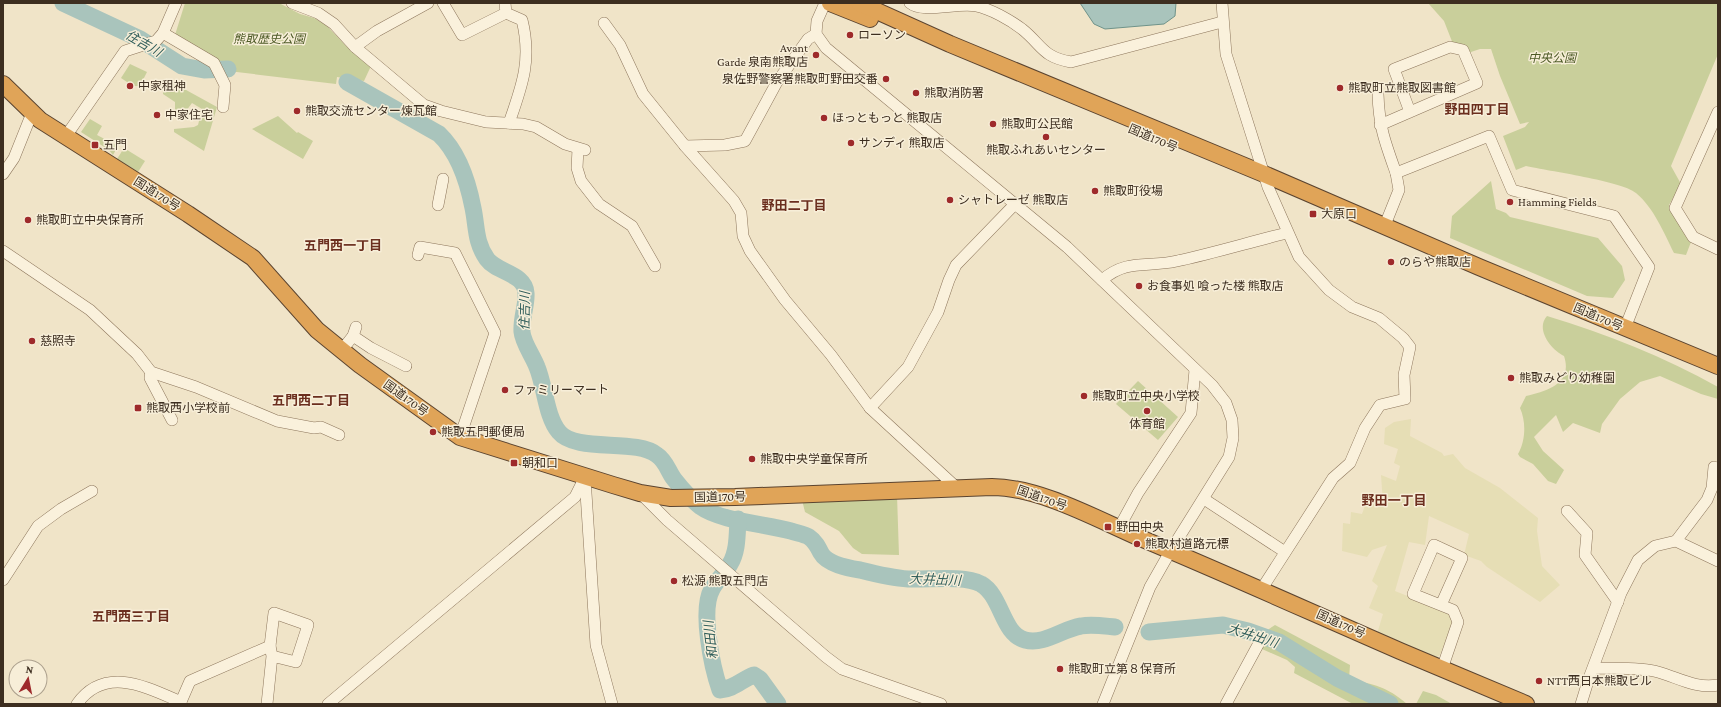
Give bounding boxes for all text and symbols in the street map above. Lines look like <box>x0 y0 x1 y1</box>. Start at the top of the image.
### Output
water label: 住吉川 <box>123 27 166 61</box>
place label: ローソン <box>858 28 906 42</box>
marker: ローソン <box>845 30 855 40</box>
park label: 熊取歴史公園 <box>233 32 307 46</box>
place label: Avant Garde 泉南熊取店 <box>717 41 809 69</box>
marker: Avant Garde 泉南熊取店 <box>811 50 821 60</box>
park label: 中央公園 <box>1528 51 1578 65</box>
place label: 泉佐野警察署熊取町野田交番 <box>722 72 878 86</box>
marker: 泉佐野警察署熊取町野田交番 <box>881 74 891 84</box>
place label: 中家租神 <box>138 79 186 93</box>
marker: 中家租神 <box>125 81 135 91</box>
place label: 熊取町立熊取図書館 <box>1348 81 1456 95</box>
marker: 熊取町立熊取図書館 <box>1335 83 1345 93</box>
place label: 熊取消防署 <box>924 86 984 100</box>
marker: 熊取消防署 <box>911 88 921 98</box>
district label: 野田四丁目 <box>1444 102 1510 117</box>
place label: 熊取交流センター煉瓦館 <box>305 104 437 118</box>
marker: 熊取交流センター煉瓦館 <box>292 106 302 116</box>
place label: 中家住宅 <box>165 108 213 122</box>
marker: 中家住宅 <box>152 110 162 120</box>
place label: ほっともっと 熊取店 <box>832 111 942 125</box>
marker: ほっともっと 熊取店 <box>819 113 829 123</box>
place label: 熊取町公民館 <box>1001 117 1073 131</box>
marker: 熊取町公民館 <box>988 119 998 129</box>
street label: 国道170号 <box>1126 121 1180 155</box>
marker: 熊取ふれあいセンター <box>1041 132 1051 142</box>
place label: サンディ 熊取店 <box>859 136 944 150</box>
place label: 五門 <box>103 138 127 152</box>
marker: サンディ 熊取店 <box>846 138 856 148</box>
marker: 五門 <box>90 140 100 150</box>
place label: 熊取ふれあいセンター <box>986 143 1106 157</box>
street label: 国道170号 <box>131 174 183 214</box>
place label: 熊取町役場 <box>1103 184 1163 198</box>
marker: 熊取町役場 <box>1090 186 1100 196</box>
place label: シャトレーゼ 熊取店 <box>958 193 1068 207</box>
marker: シャトレーゼ 熊取店 <box>945 195 955 205</box>
place label: Hamming Fields <box>1518 195 1597 209</box>
marker: Hamming Fields <box>1505 197 1515 207</box>
district label: 野田二丁目 <box>761 198 827 213</box>
place label: 大原口 <box>1321 207 1357 221</box>
marker: 大原口 <box>1308 209 1318 219</box>
place label: 熊取町立中央保育所 <box>36 213 144 227</box>
marker: 熊取町立中央保育所 <box>23 215 33 225</box>
district label: 五門西一丁目 <box>304 238 382 253</box>
place label: のらや熊取店 <box>1399 255 1471 269</box>
marker: のらや熊取店 <box>1386 257 1396 267</box>
place label: お食事処 喰った楼 熊取店 <box>1147 279 1284 293</box>
marker: お食事処 喰った楼 熊取店 <box>1134 281 1144 291</box>
water label: 住吉川 <box>517 289 532 331</box>
street label: 国道170号 <box>1571 300 1625 334</box>
place label: 慈照寺 <box>40 334 76 348</box>
marker: 慈照寺 <box>27 336 37 346</box>
place label: 熊取みどり幼稚園 <box>1519 371 1615 385</box>
marker: 熊取みどり幼稚園 <box>1506 373 1516 383</box>
street label: 国道170号 <box>381 377 431 419</box>
place label: ファミリーマート <box>513 383 609 397</box>
marker: ファミリーマート <box>500 385 510 395</box>
place label: 熊取町立中央小学校 <box>1092 389 1200 403</box>
marker: 熊取町立中央小学校 <box>1079 391 1089 401</box>
district label: 五門西二丁目 <box>272 393 350 408</box>
place label: 熊取西小学校前 <box>146 401 230 415</box>
marker: 熊取西小学校前 <box>133 403 143 413</box>
marker: 体育館 <box>1142 406 1152 416</box>
place label: 体育館 <box>1129 417 1165 431</box>
place label: 熊取五門郵便局 <box>441 425 525 439</box>
marker: 熊取五門郵便局 <box>428 427 438 437</box>
place label: 熊取中央学童保育所 <box>760 452 868 466</box>
marker: 熊取中央学童保育所 <box>747 454 757 464</box>
place label: 朝和口 <box>522 456 558 470</box>
marker: 朝和口 <box>509 458 519 468</box>
street label: 国道170号 <box>1015 483 1069 513</box>
street label: 国道170号 <box>694 490 746 504</box>
district label: 野田一丁目 <box>1361 493 1427 508</box>
place label: 野田中央 <box>1116 520 1164 534</box>
marker: 野田中央 <box>1103 522 1113 532</box>
place label: 熊取村道路元標 <box>1145 537 1229 551</box>
marker: 熊取村道路元標 <box>1132 539 1142 549</box>
water label: 大井出川 <box>909 571 963 588</box>
place label: 松源 熊取五門店 <box>682 574 768 588</box>
marker: 松源 熊取五門店 <box>669 576 679 586</box>
street label: 国道170号 <box>1314 607 1368 641</box>
district label: 五門西三丁目 <box>92 609 170 624</box>
water label: 和田川 <box>700 618 720 660</box>
water label: 大井出川 <box>1226 620 1282 651</box>
north arrow <box>8 659 48 699</box>
place label: 熊取町立第８保育所 <box>1068 662 1176 676</box>
text: N <box>25 663 35 676</box>
marker: 熊取町立第８保育所 <box>1055 664 1065 674</box>
place label: NTT西日本熊取ビル <box>1547 674 1652 688</box>
marker: NTT西日本熊取ビル <box>1534 676 1544 686</box>

